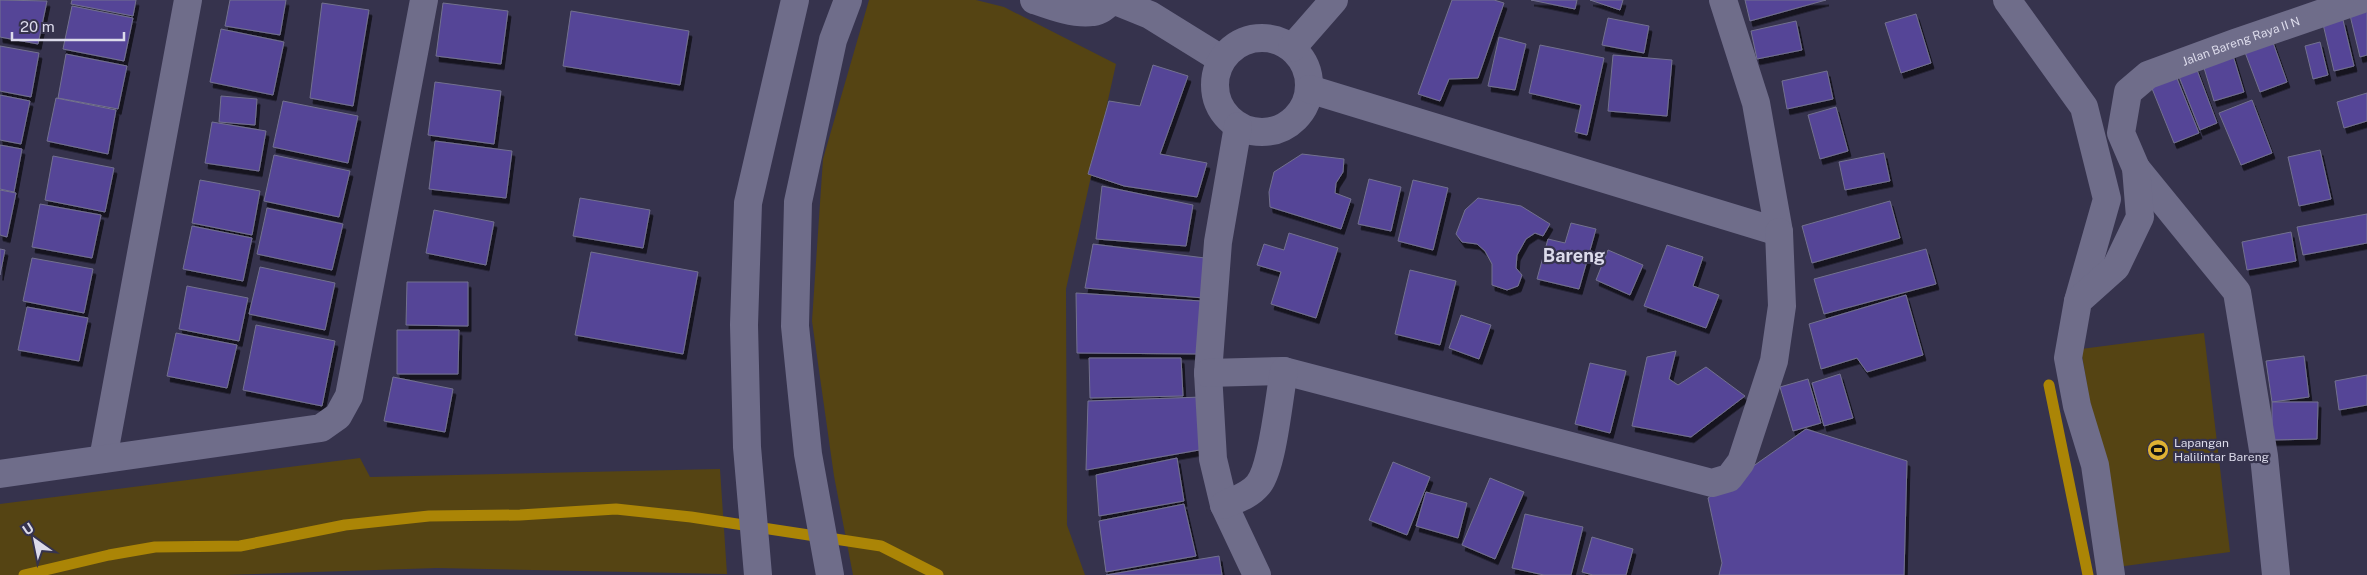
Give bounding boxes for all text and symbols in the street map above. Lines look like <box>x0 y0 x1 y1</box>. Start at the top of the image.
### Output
scale bar <box>12 10 125 42</box>
street label: Jalan Bareng Raya II N <box>2180 14 2302 69</box>
text: 20 m <box>20 18 55 35</box>
district label: Bareng <box>1543 245 1605 266</box>
place label: Lapangan Halilintar Bareng <box>2174 436 2269 464</box>
sports icon: Lapangan Halilintar Bareng <box>2146 438 2170 462</box>
north arrow <box>10 515 60 565</box>
text: U <box>19 520 37 539</box>

